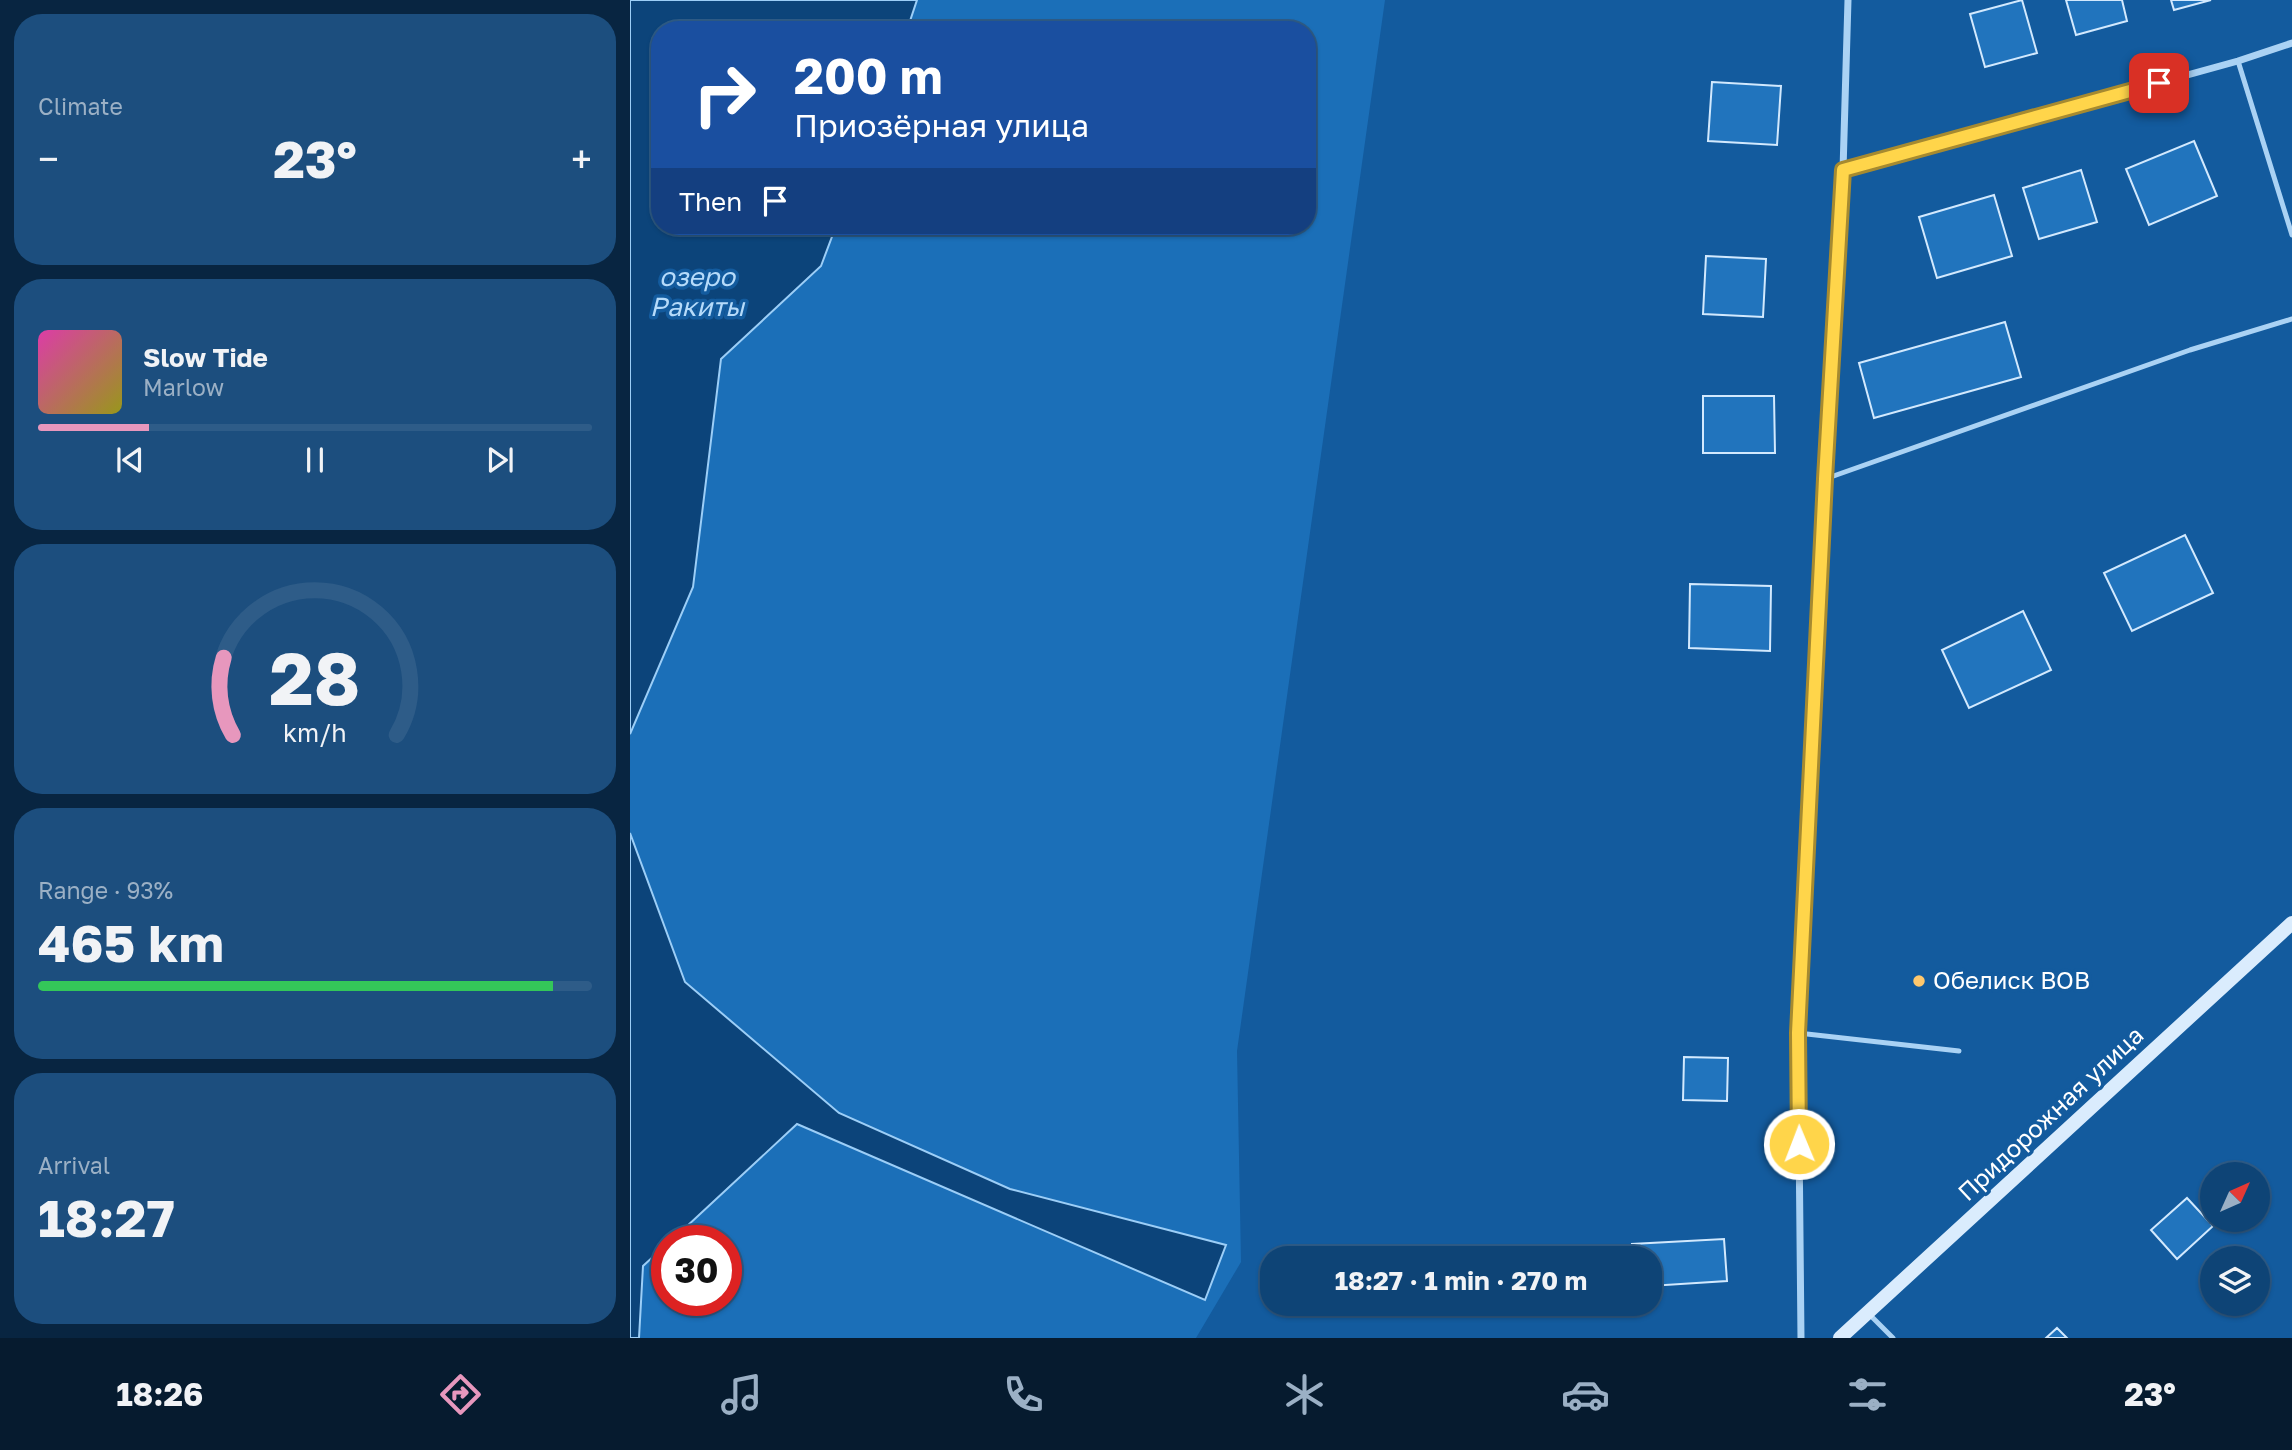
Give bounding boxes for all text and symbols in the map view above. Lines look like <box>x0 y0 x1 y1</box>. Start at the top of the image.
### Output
text: 200 m <box>794 46 943 105</box>
icon: right <box>679 49 770 140</box>
pin <box>2129 53 2189 113</box>
icon: arrive <box>2140 64 2178 102</box>
text: Climate <box>38 92 123 120</box>
text: Приозёрная улица <box>794 106 1089 144</box>
text: 23° <box>273 127 357 189</box>
text: − <box>38 136 59 181</box>
text: + <box>571 136 592 181</box>
icon: arrive <box>756 182 794 220</box>
text: Then <box>679 186 742 217</box>
water label: озеро Ракиты <box>650 261 746 322</box>
text: Slow Tide <box>143 342 268 373</box>
text: Marlow <box>143 373 224 401</box>
icon: previous <box>111 441 149 479</box>
icon: pause <box>296 441 334 479</box>
icon: next <box>481 441 519 479</box>
text: 28 <box>270 634 361 721</box>
text: km/h <box>283 717 347 748</box>
text: Range · 93% <box>38 876 173 904</box>
text: 465 km <box>38 911 224 973</box>
place label: Обелиск ВОВ <box>1933 965 2090 994</box>
marker: Обелиск ВОВ <box>1911 973 1927 989</box>
street label: Придорожная улица <box>1951 1020 2149 1206</box>
position arrow <box>1762 1107 1836 1181</box>
text: Arrival <box>38 1151 110 1179</box>
north arrow <box>2200 1162 2270 1232</box>
map controls <box>2200 1162 2270 1316</box>
text: 18:27 <box>38 1186 175 1248</box>
speed limit sign: 30 <box>651 1225 742 1316</box>
button: layers <box>2200 1246 2270 1316</box>
text: 18:27 · 1 min · 270 m <box>1335 1265 1587 1296</box>
icon: directions <box>436 1370 485 1419</box>
icon: music <box>717 1370 766 1419</box>
icon: phone <box>999 1370 1048 1419</box>
icon: climate <box>1280 1370 1329 1419</box>
icon: car <box>1561 1370 1610 1419</box>
icon: filters <box>1843 1370 1892 1419</box>
text: 18:26 <box>116 1375 203 1413</box>
text: 23° <box>2124 1375 2176 1413</box>

